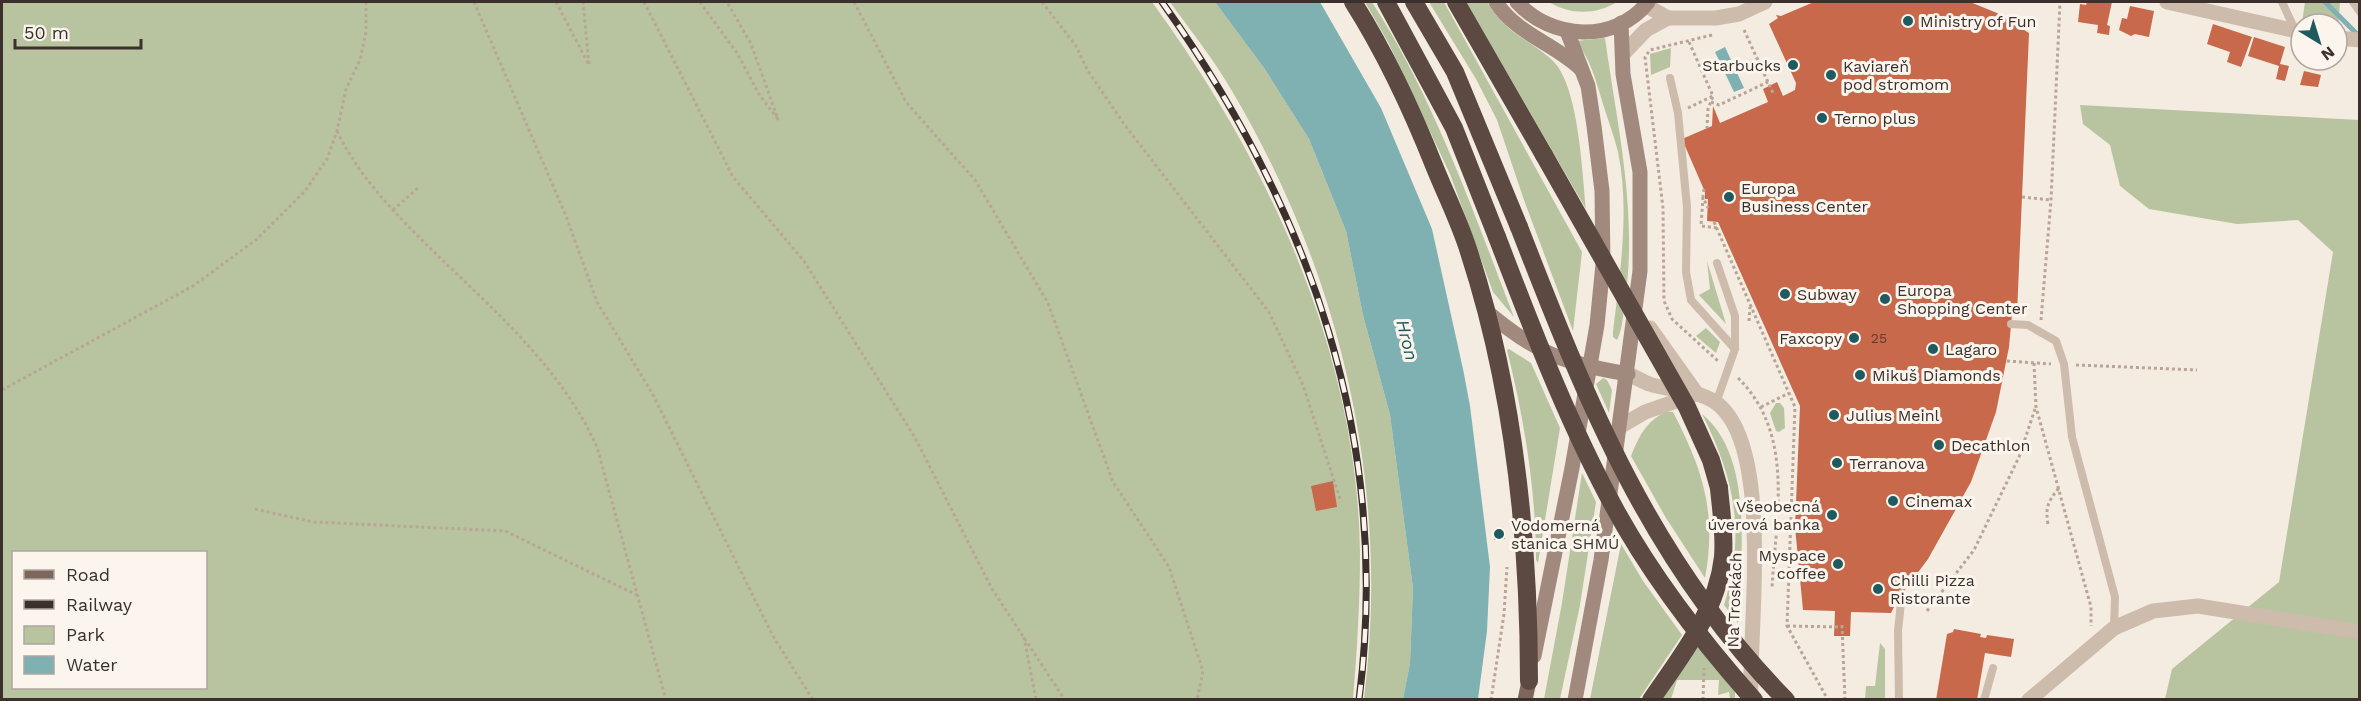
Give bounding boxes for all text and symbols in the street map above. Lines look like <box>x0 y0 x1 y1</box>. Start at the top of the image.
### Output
scale bar <box>15 12 141 50</box>
place label: Ministry of Fun <box>1920 12 2036 31</box>
north arrow <box>2289 12 2349 72</box>
marker: Ministry of Fun <box>1901 14 1915 28</box>
text: 50 m <box>24 22 69 43</box>
text: N <box>2317 42 2338 65</box>
place label: Starbucks <box>1702 56 1781 75</box>
place label: Kaviareň pod stromom <box>1843 57 1949 94</box>
marker: Starbucks <box>1786 58 1800 72</box>
marker: Kaviareň pod stromom <box>1824 68 1838 82</box>
place label: Terno plus <box>1834 109 1916 128</box>
marker: Terno plus <box>1815 111 1829 125</box>
place label: Europa Business Center <box>1741 179 1868 216</box>
marker: Europa Business Center <box>1722 190 1736 204</box>
place label: Europa Shopping Center <box>1897 281 2028 318</box>
place label: Subway <box>1797 285 1858 304</box>
marker: Subway <box>1778 287 1792 301</box>
marker: Europa Shopping Center <box>1878 292 1892 306</box>
water label: Hron <box>1392 317 1423 362</box>
place label: Faxcopy <box>1779 329 1843 348</box>
house number: 25 <box>1871 330 1887 346</box>
marker: Faxcopy <box>1847 331 1861 345</box>
place label: Lagaro <box>1945 340 1997 359</box>
marker: Lagaro <box>1926 342 1940 356</box>
place label: Mikuš Diamonds <box>1872 366 2001 385</box>
marker: Mikuš Diamonds <box>1853 368 1867 382</box>
place label: Julius Meinl <box>1846 406 1940 425</box>
marker: Julius Meinl <box>1827 408 1841 422</box>
place label: Decathlon <box>1951 436 2030 455</box>
marker: Decathlon <box>1932 438 1946 452</box>
place label: Terranova <box>1849 454 1925 473</box>
marker: Terranova <box>1830 456 1844 470</box>
place label: Cinemax <box>1905 492 1972 511</box>
marker: Cinemax <box>1886 494 1900 508</box>
place label: Všeobecná úverová banka <box>1707 497 1820 534</box>
marker: Všeobecná úverová banka <box>1825 508 1839 522</box>
place label: Vodomerná stanica SHMÚ <box>1511 516 1619 553</box>
marker: Vodomerná stanica SHMÚ <box>1492 527 1506 541</box>
place label: Myspace coffee <box>1759 546 1826 583</box>
legend <box>12 551 207 689</box>
street label: Na Troskách <box>1723 552 1746 648</box>
marker: Myspace coffee <box>1831 557 1845 571</box>
text: Road <box>66 564 110 585</box>
place label: Chilli Pizza Ristorante <box>1890 571 1975 608</box>
marker: Chilli Pizza Ristorante <box>1871 582 1885 596</box>
text: Railway <box>66 594 133 615</box>
text: Park <box>66 624 105 645</box>
text: Water <box>66 654 118 675</box>

